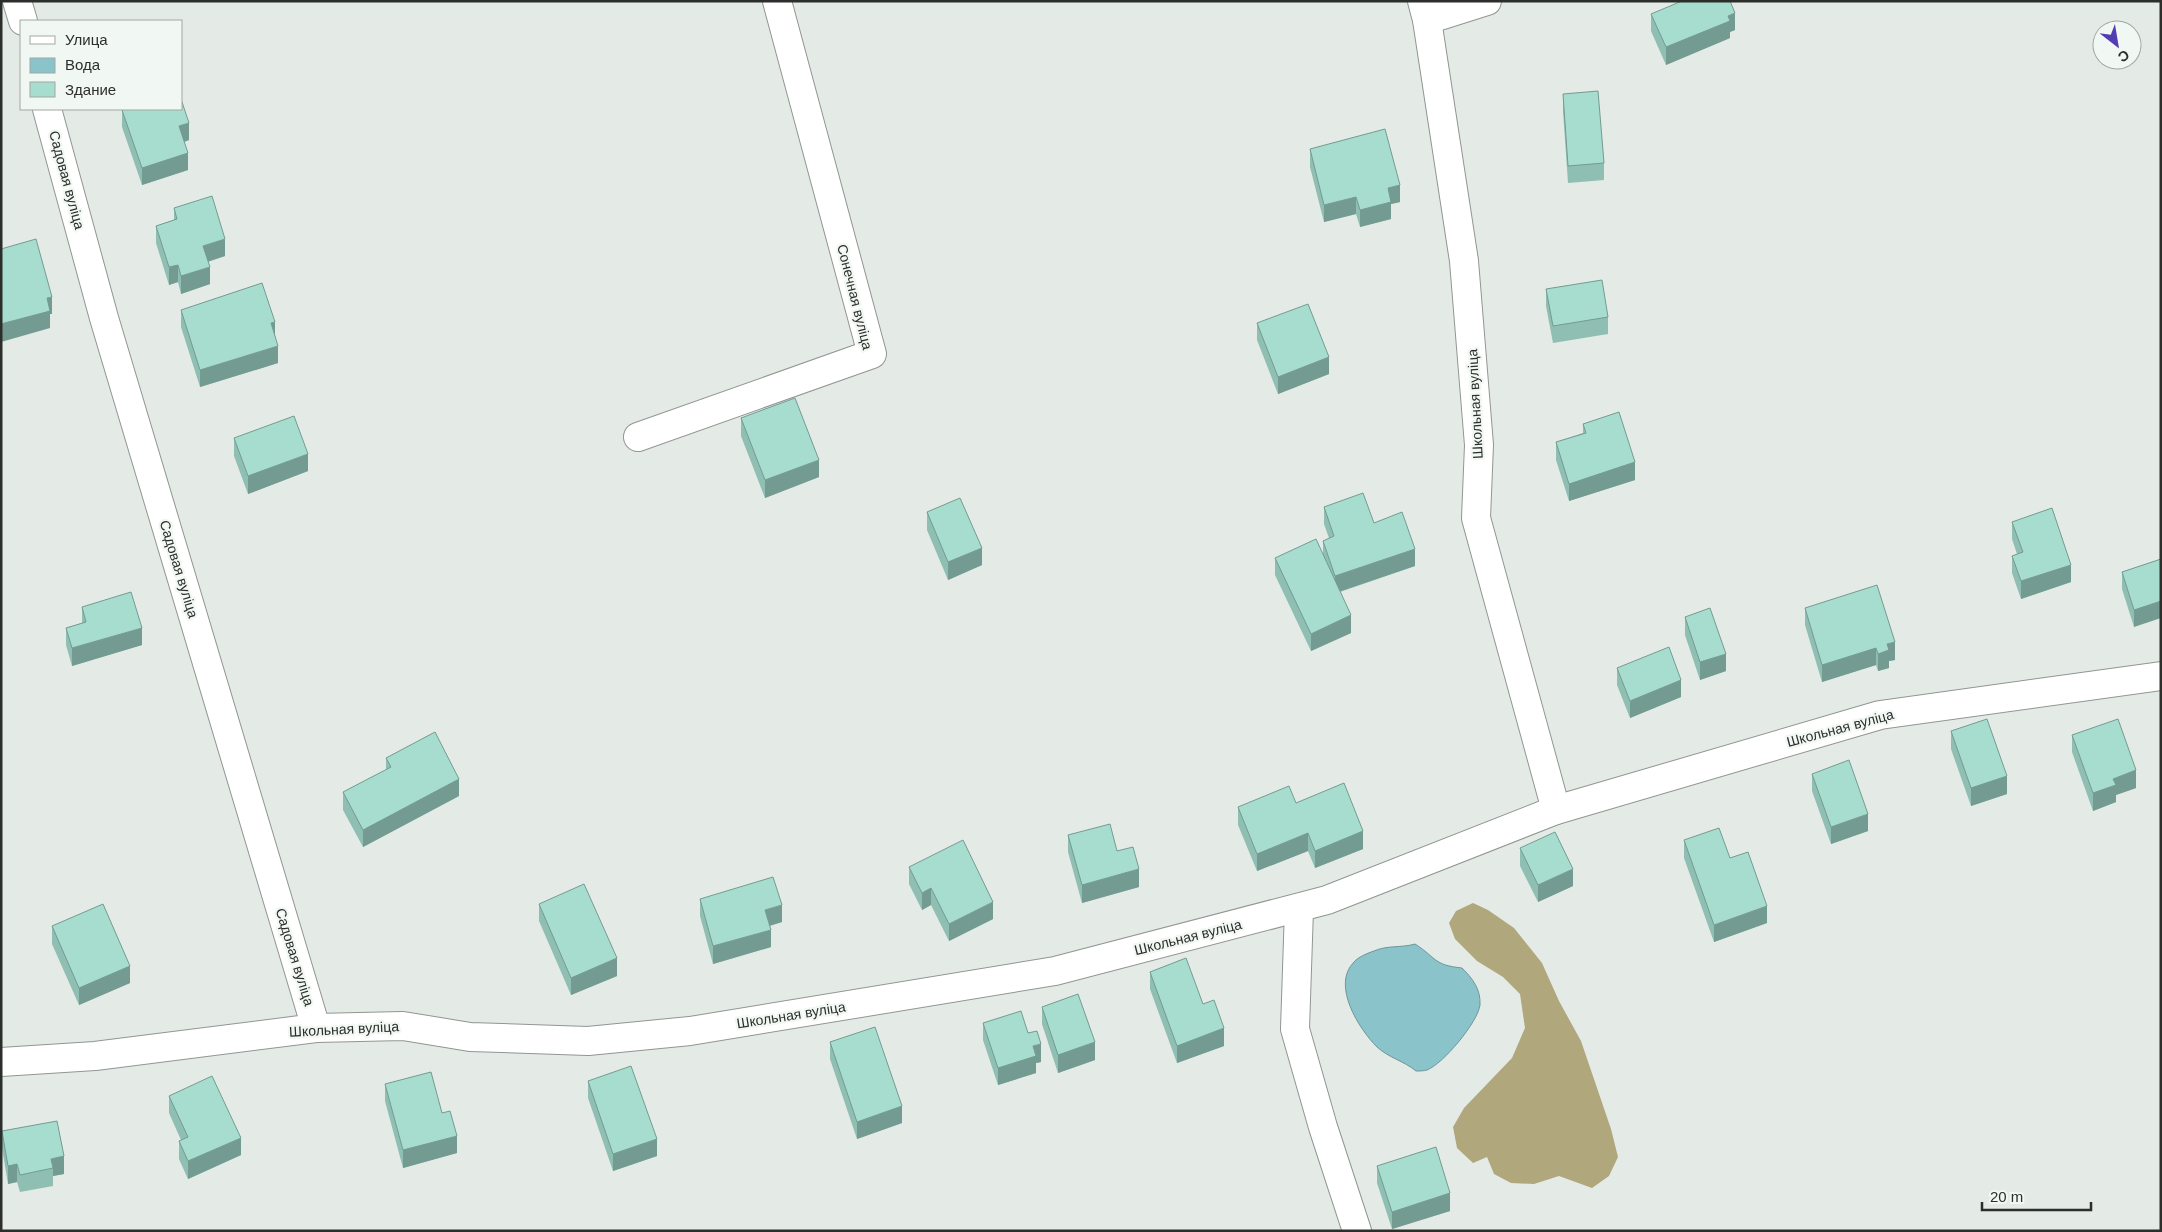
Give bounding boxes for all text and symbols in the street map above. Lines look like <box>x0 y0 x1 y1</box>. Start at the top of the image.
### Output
legend <box>20 20 182 110</box>
north arrow <box>2092 20 2142 70</box>
text: Улица <box>65 31 108 48</box>
text: С <box>2115 47 2132 66</box>
text: Вода <box>65 56 101 73</box>
text: Здание <box>65 81 116 98</box>
street label: Садовая вуліца <box>46 129 88 231</box>
street label: Сонечная вуліца <box>834 243 876 352</box>
street label: Школьная вуліца <box>1464 348 1486 459</box>
street label: Садовая вуліца <box>157 518 202 620</box>
street label: Школьная вуліца <box>1785 706 1895 750</box>
street label: Садовая вуліца <box>273 906 318 1008</box>
street label: Школьная вуліца <box>1133 916 1243 958</box>
street label: Школьная вуліца <box>735 998 847 1032</box>
street label: Школьная вуліца <box>289 1018 400 1040</box>
scale bar <box>1982 1180 2091 1212</box>
text: 20 m <box>1990 1188 2023 1205</box>

